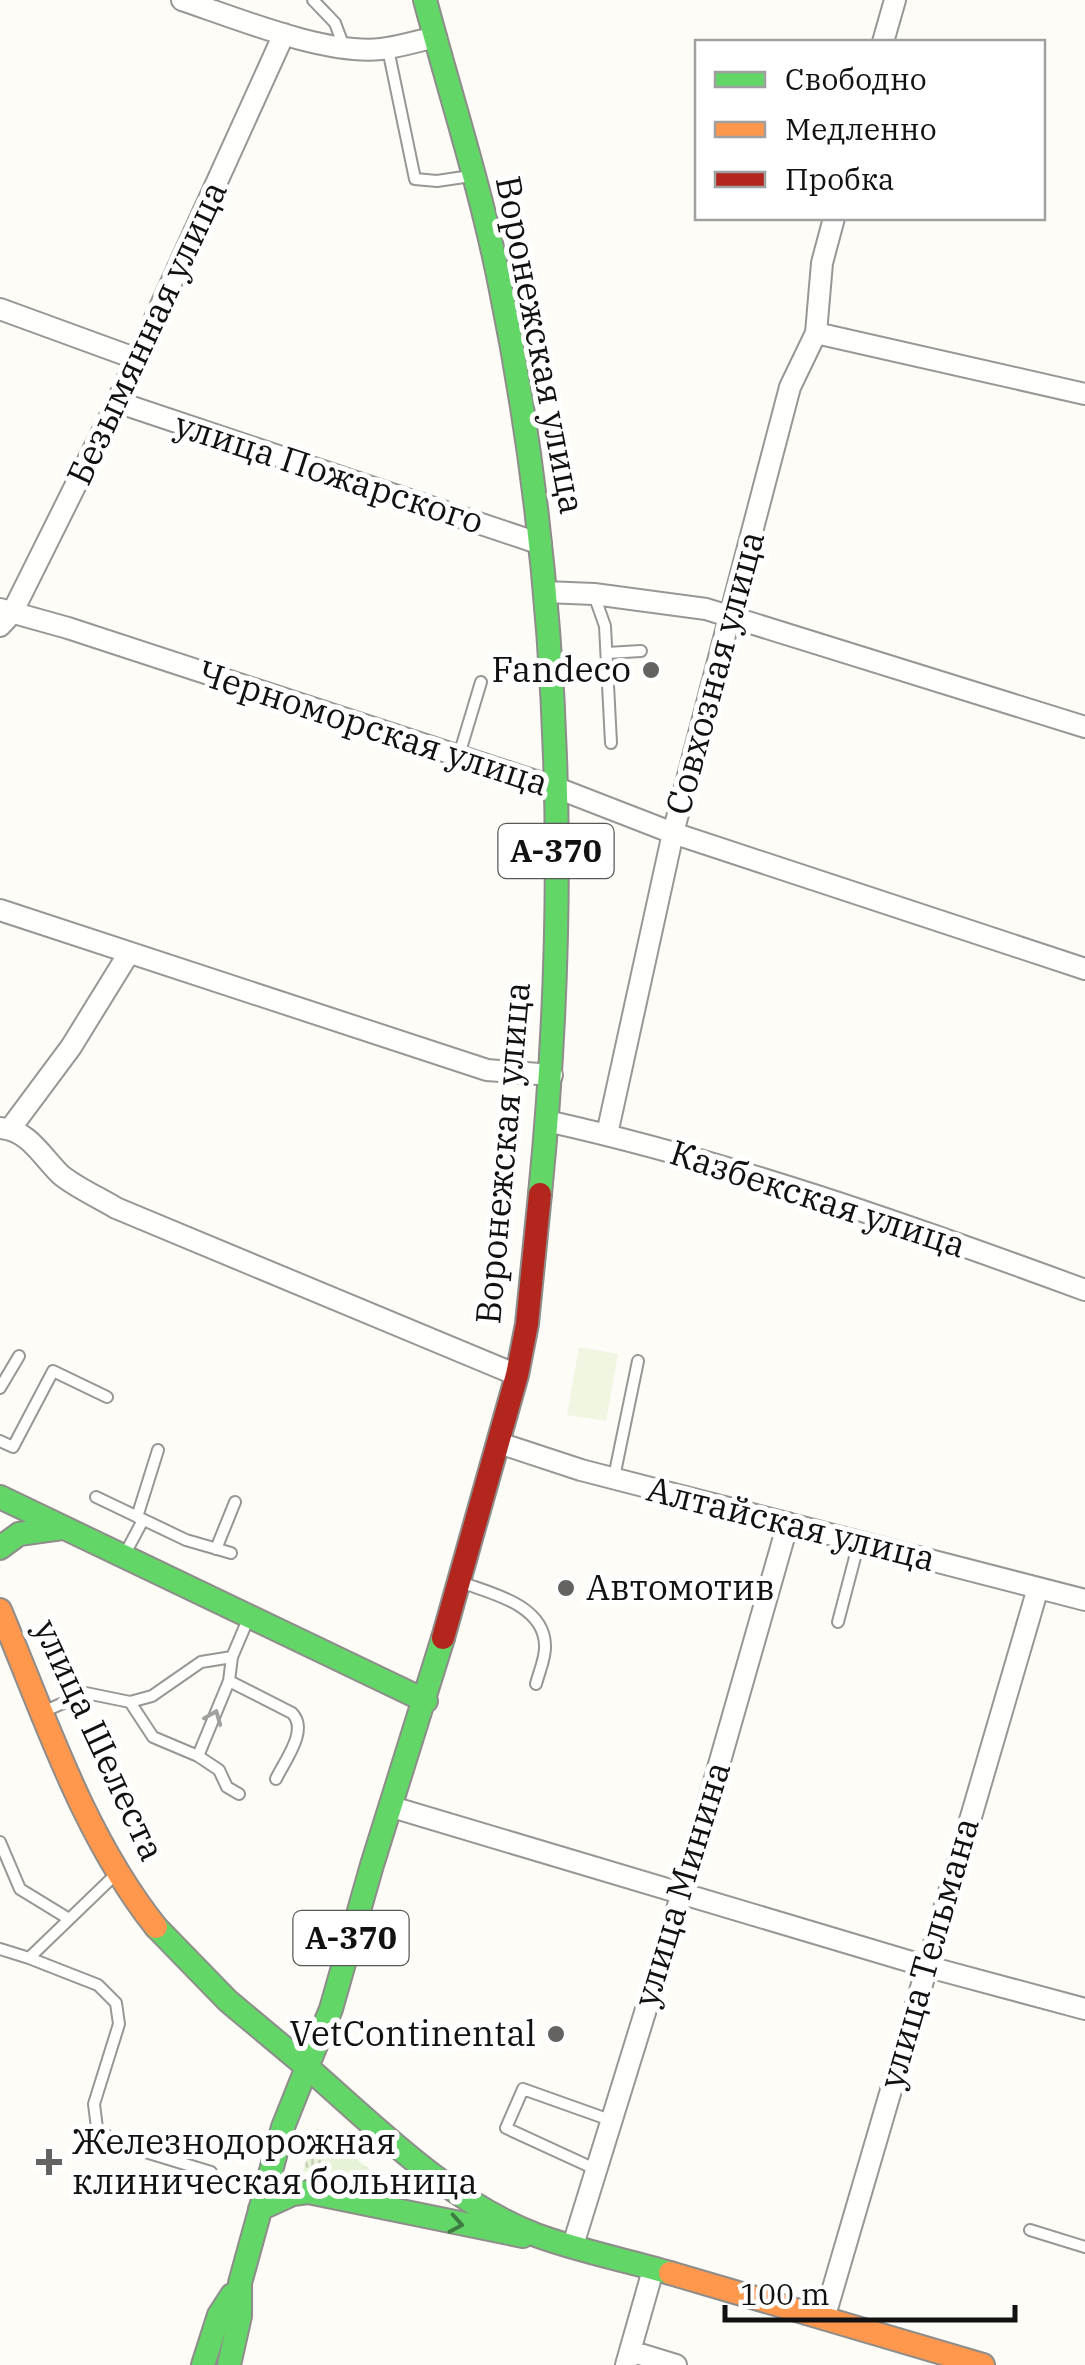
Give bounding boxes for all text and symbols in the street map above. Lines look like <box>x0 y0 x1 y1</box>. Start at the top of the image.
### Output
legend <box>695 40 1045 220</box>
text: Свободно <box>785 59 927 98</box>
text: Медленно <box>785 109 937 148</box>
text: Пробка <box>785 159 894 198</box>
street label: Воронежская улица <box>486 172 596 518</box>
street label: Безымянная улица <box>55 173 237 492</box>
street label: улица Пожарского <box>169 400 490 544</box>
street label: Совхозная улица <box>654 526 774 820</box>
place label: Fandeco <box>492 646 631 692</box>
street label: Черноморская улица <box>192 649 554 805</box>
marker: Fandeco <box>640 659 662 681</box>
road number: А-370 <box>498 824 614 878</box>
street label: Воронежская улица <box>464 980 540 1326</box>
street label: Казбекская улица <box>665 1129 972 1268</box>
street label: Алтайская улица <box>642 1465 940 1581</box>
place label: Автомотив <box>586 1564 775 1610</box>
marker: Автомотив <box>555 1577 577 1599</box>
street label: улица Шелеста <box>24 1611 176 1868</box>
one-way arrow <box>202 1709 222 1727</box>
street label: улица Минина <box>622 1756 740 2012</box>
street label: улица Тельмана <box>867 1812 989 2093</box>
road number: А-370 <box>294 1911 408 1965</box>
place label: VetContinental <box>290 2010 536 2056</box>
marker: VetContinental <box>545 2023 567 2045</box>
place label: Железнодорожная клиническая больница <box>72 2118 478 2204</box>
marker: Железнодорожная клиническая больница <box>36 2149 62 2175</box>
one-way arrow <box>448 2213 464 2234</box>
scale bar <box>725 2260 1015 2322</box>
text: 100 m <box>740 2274 830 2313</box>

